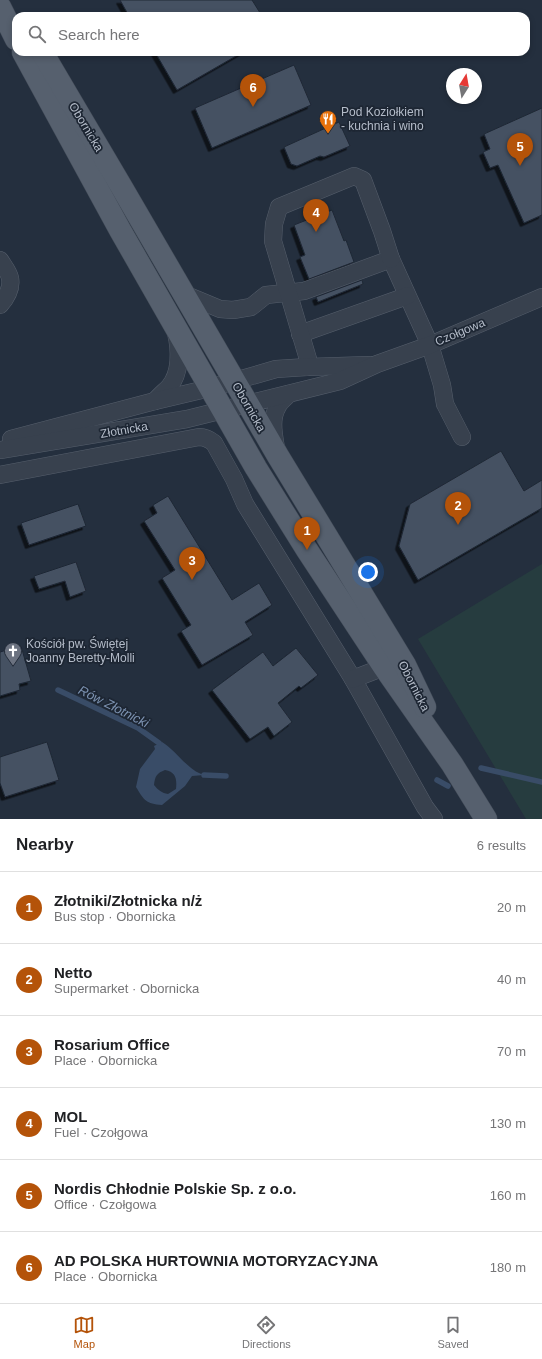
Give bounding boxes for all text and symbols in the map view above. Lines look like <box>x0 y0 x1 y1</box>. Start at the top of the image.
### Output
search box <box>12 12 530 56</box>
icon: search <box>26 23 48 45</box>
text: Search here <box>58 26 140 43</box>
north arrow <box>446 68 482 104</box>
pin: 6 <box>240 74 266 107</box>
street label: Obornicka <box>66 100 106 154</box>
place label: Pod Koziołkiem - kuchnia i wino <box>341 105 424 133</box>
restaurant icon: Pod Koziołkiem - kuchnia i wino <box>318 109 338 134</box>
pin: 5 <box>507 133 533 166</box>
pin: 4 <box>303 199 329 232</box>
street label: Czołgowa <box>433 315 487 349</box>
street label: Obornicka <box>229 380 269 434</box>
street label: Złotnicka <box>99 419 149 441</box>
pin: 2 <box>445 492 471 525</box>
pin: 1 <box>294 517 320 550</box>
pin: 3 <box>179 547 205 580</box>
your location <box>358 562 378 582</box>
place label: Kościół pw. Świętej Joanny Beretty-Molli <box>26 636 135 665</box>
church icon: Kościół pw. Świętej Joanny Beretty-Molli <box>3 641 23 666</box>
street label: Obornicka <box>395 658 433 714</box>
water label: Rów Złotnicki <box>76 682 153 731</box>
text: Nearby <box>16 835 74 854</box>
text: 6 results <box>477 838 526 853</box>
text: Złotniki/Złotnicka n/ż <box>54 892 202 909</box>
text: 1 <box>25 900 33 915</box>
text: 20 m <box>497 900 526 915</box>
text: Bus stop · Obornicka <box>54 909 175 924</box>
text: Netto <box>54 964 92 981</box>
text: 2 <box>25 972 33 987</box>
text: 40 m <box>497 972 526 987</box>
text: Supermarket · Obornicka <box>54 981 199 996</box>
text: Rosarium Office <box>54 1036 170 1053</box>
text: 3 <box>25 1044 33 1059</box>
text: 70 m <box>497 1044 526 1059</box>
text: Place · Obornicka <box>54 1053 157 1068</box>
text: MOL <box>54 1108 87 1125</box>
text: 4 <box>25 1116 33 1131</box>
text: 130 m <box>490 1116 526 1131</box>
text: Fuel · Czołgowa <box>54 1125 148 1140</box>
text: Nordis Chłodnie Polskie Sp. z o.o. <box>54 1180 297 1197</box>
text: 5 <box>25 1188 33 1203</box>
text: 160 m <box>490 1188 526 1203</box>
text: Office · Czołgowa <box>54 1197 156 1212</box>
text: AD POLSKA HURTOWNIA MOTORYZACYJNA <box>54 1252 378 1269</box>
text: 6 <box>25 1260 33 1275</box>
text: 180 m <box>490 1260 526 1275</box>
text: Place · Obornicka <box>54 1269 157 1284</box>
tab: Map <box>73 1314 95 1350</box>
tab: Directions <box>242 1314 291 1350</box>
tab: Saved <box>437 1314 469 1350</box>

